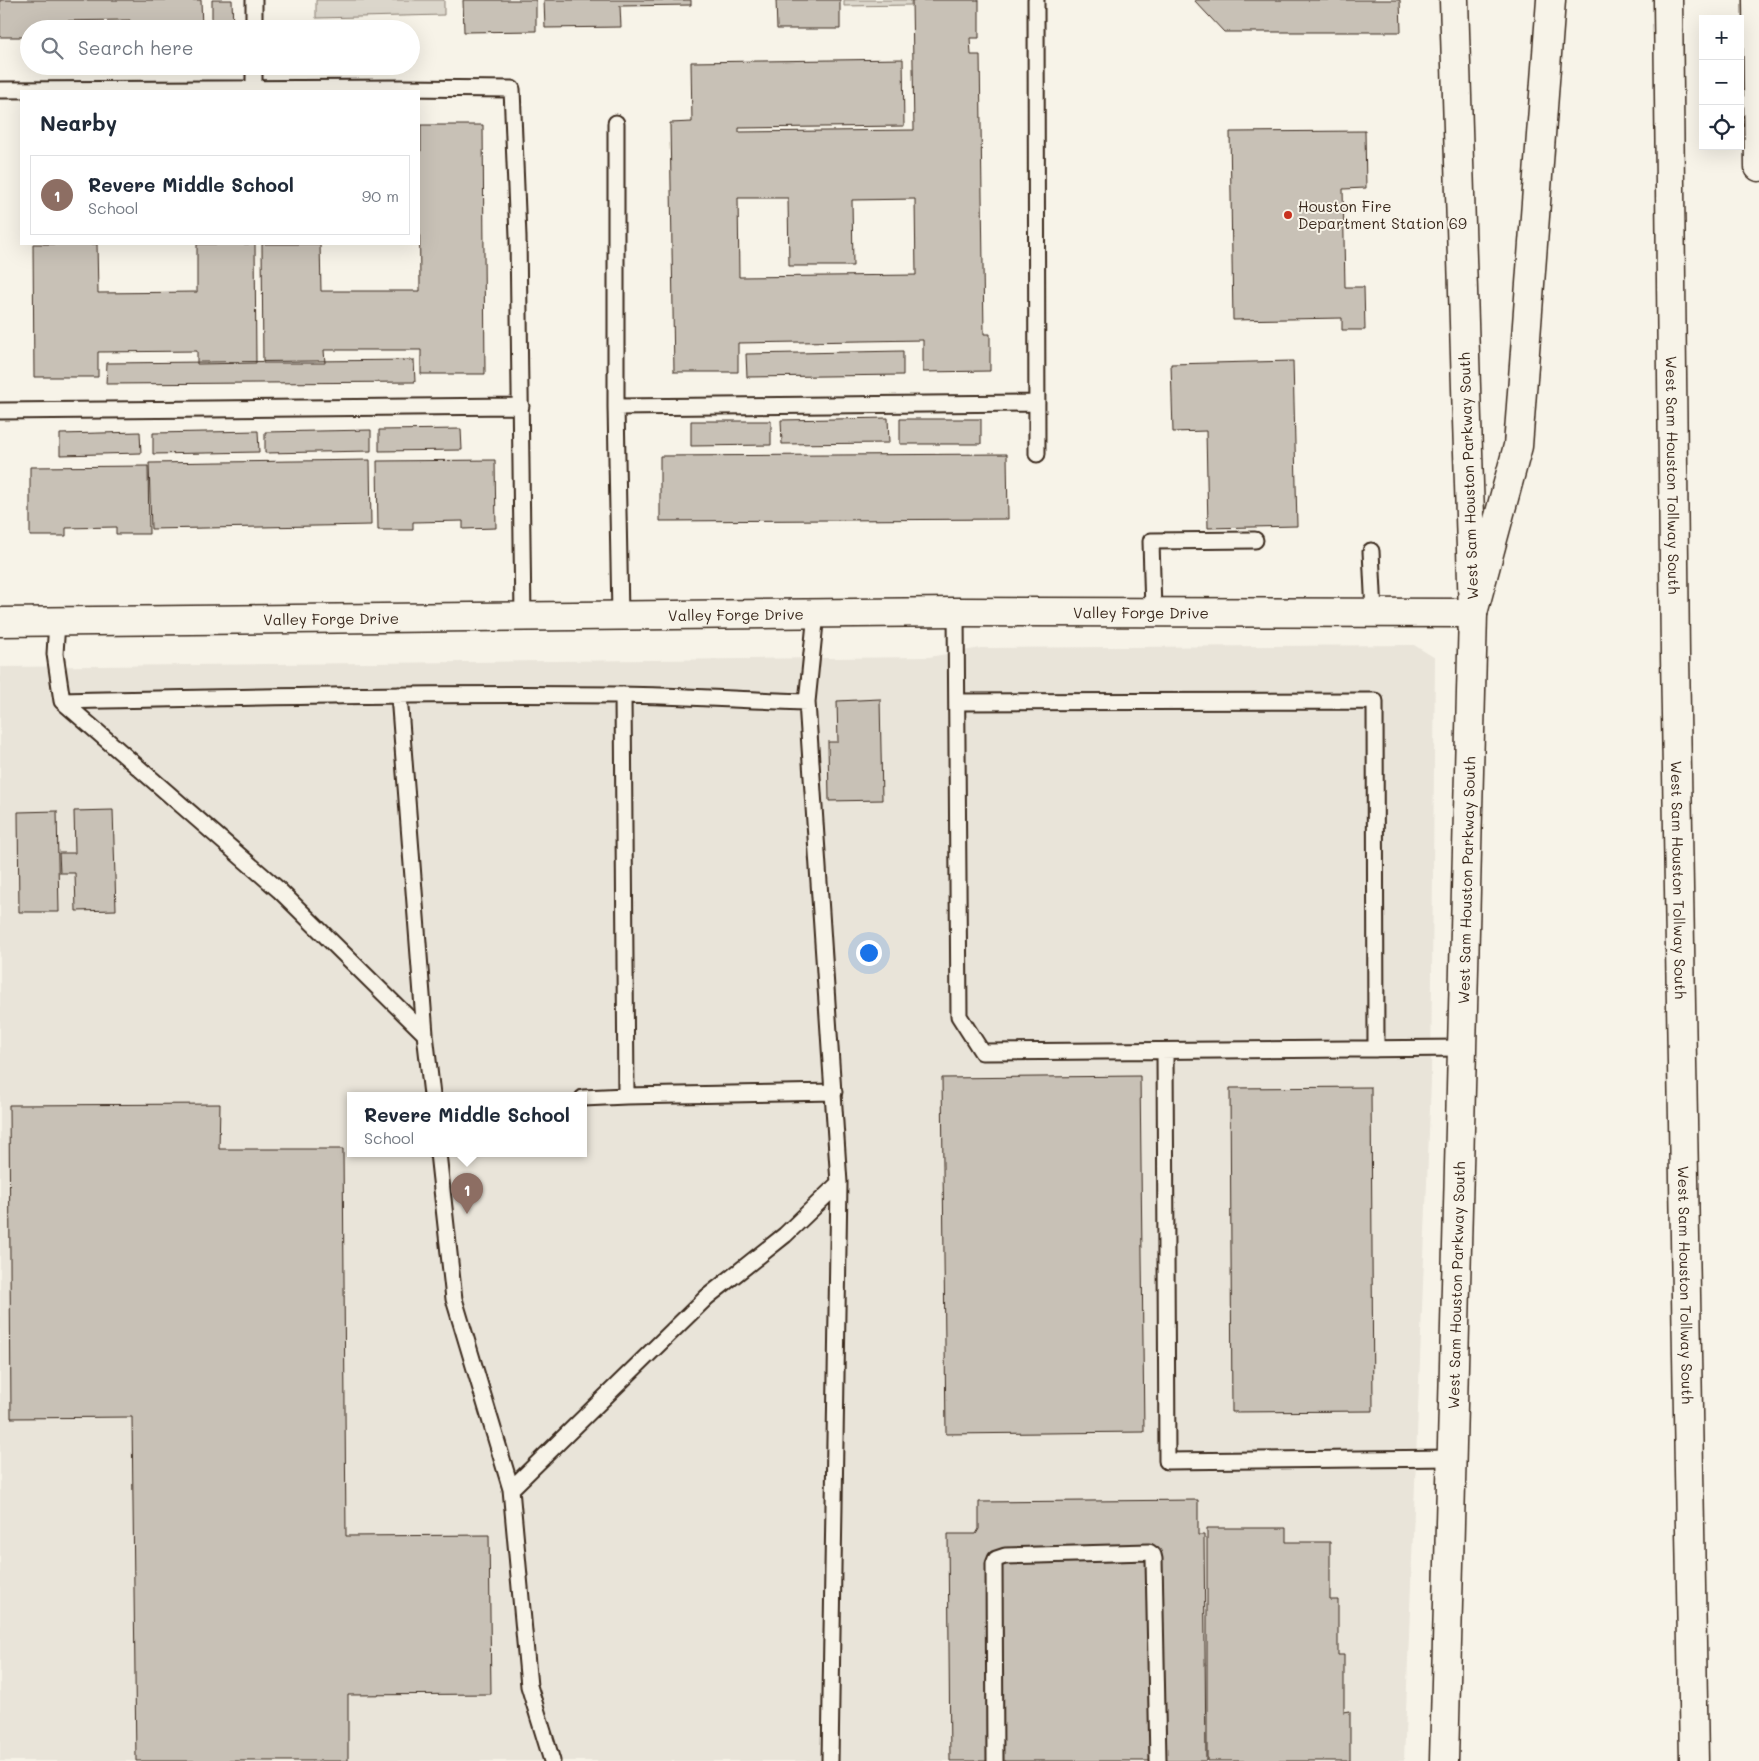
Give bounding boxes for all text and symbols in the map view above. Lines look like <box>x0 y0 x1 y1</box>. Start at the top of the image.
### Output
map controls <box>1699 15 1744 150</box>
button: + <box>1699 15 1744 60</box>
search box <box>20 20 420 75</box>
icon: search <box>38 34 66 62</box>
text: Search here <box>78 35 194 60</box>
button: − <box>1699 60 1744 105</box>
button: locate <box>1699 105 1744 150</box>
text: Nearby <box>40 109 117 136</box>
text: Revere Middle School <box>88 172 294 197</box>
text: 1 <box>53 185 61 206</box>
text: 90 m <box>362 185 399 206</box>
place label: Houston Fire Department Station 69 <box>1298 196 1467 233</box>
text: School <box>88 197 138 218</box>
marker: Houston Fire Department Station 69 <box>1282 209 1294 221</box>
street label: West Sam Houston Parkway South <box>1454 352 1482 600</box>
street label: West Sam Houston Tollway South <box>1662 356 1684 594</box>
street label: Valley Forge Drive <box>1073 602 1209 622</box>
street label: Valley Forge Drive <box>668 604 804 625</box>
street label: Valley Forge Drive <box>263 608 399 629</box>
street label: West Sam Houston Parkway South <box>1453 756 1479 1004</box>
street label: West Sam Houston Tollway South <box>1667 760 1691 999</box>
your location <box>856 940 882 966</box>
popup <box>347 1092 587 1157</box>
text: Revere Middle School <box>364 1102 570 1127</box>
text: School <box>364 1127 415 1148</box>
street label: West Sam Houston Parkway South <box>1443 1161 1469 1409</box>
street label: West Sam Houston Tollway South <box>1674 1165 1698 1404</box>
pin: 1 <box>451 1173 483 1214</box>

